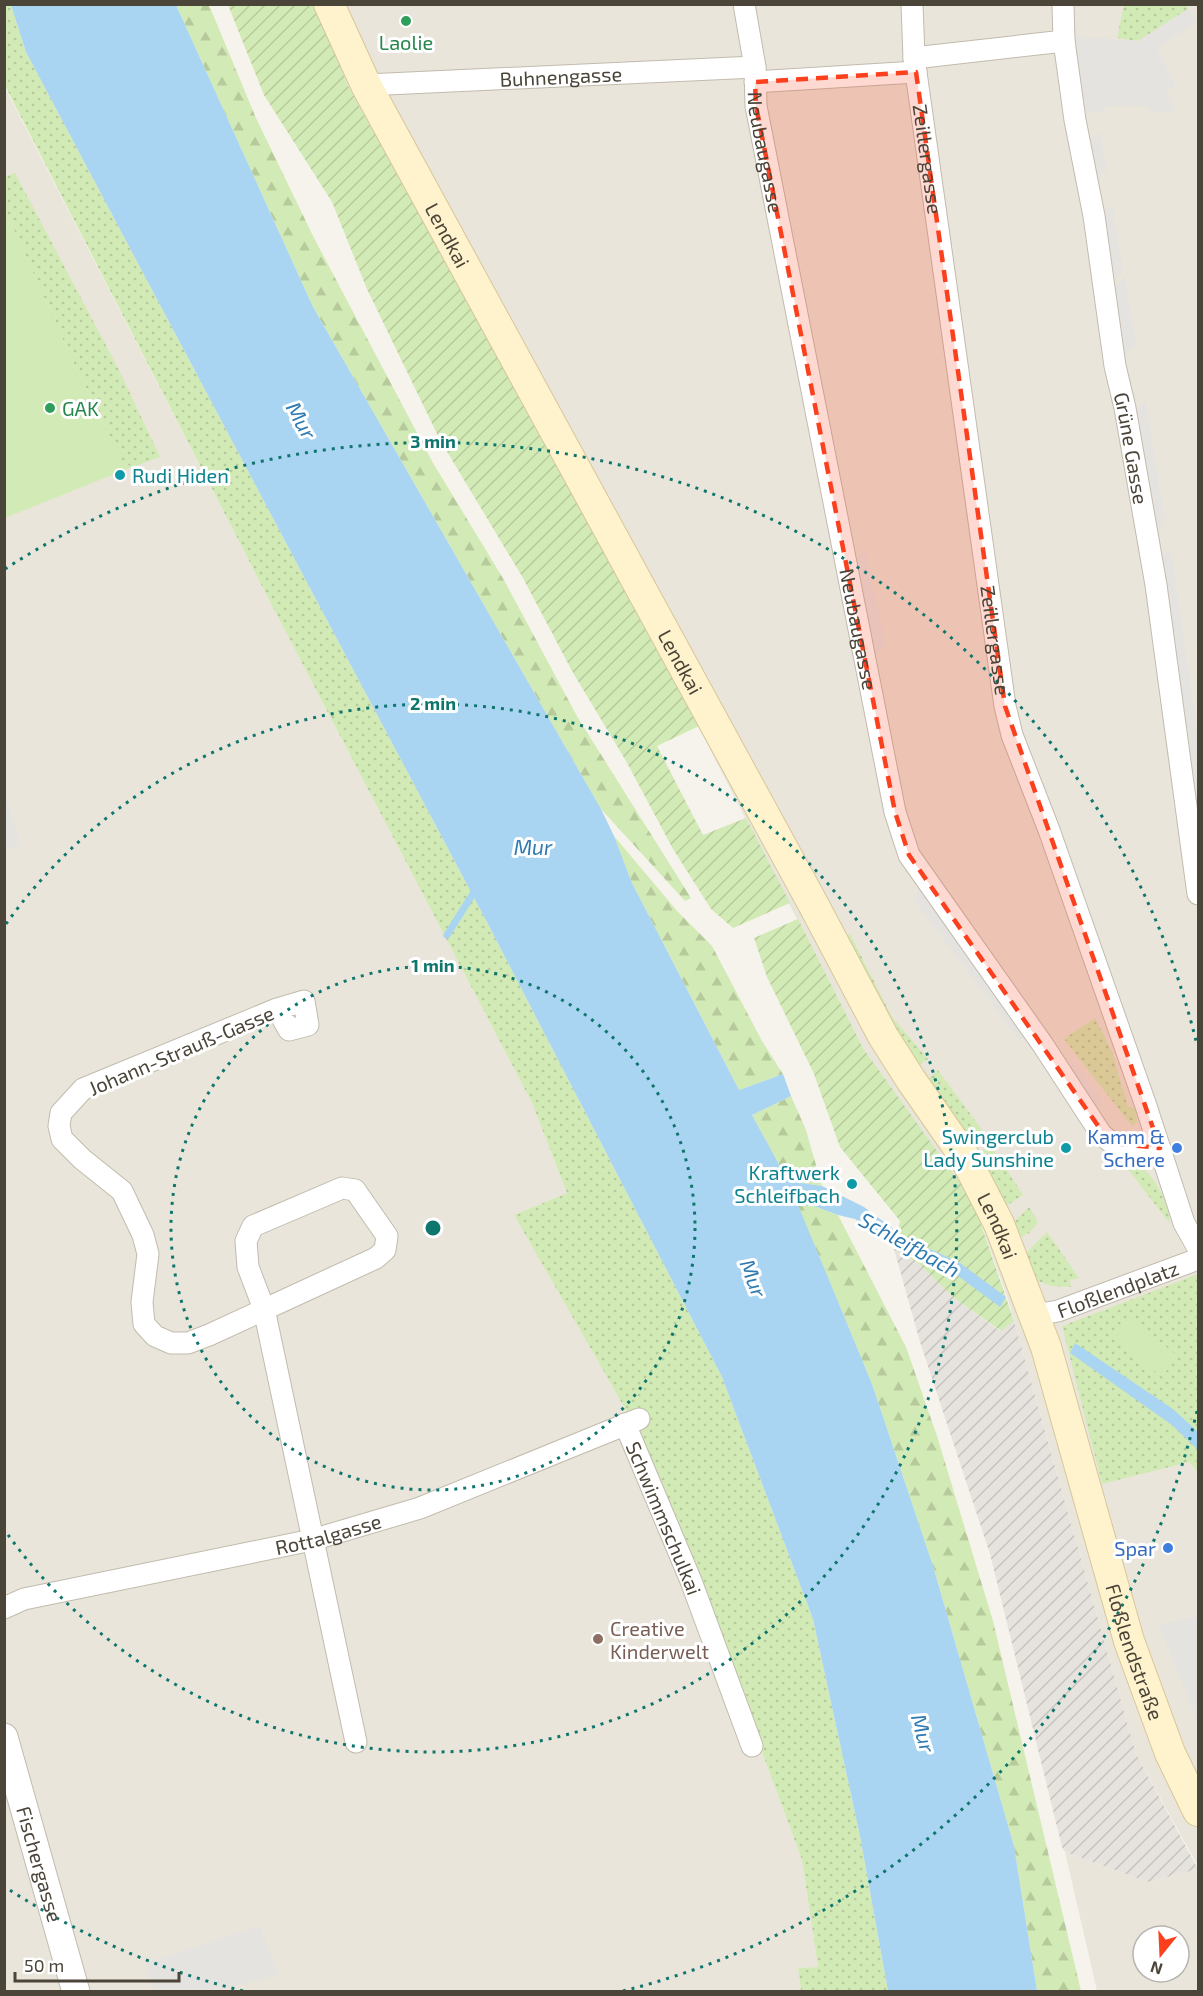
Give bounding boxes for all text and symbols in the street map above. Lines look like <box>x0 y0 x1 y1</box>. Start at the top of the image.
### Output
marker: Laolie <box>399 14 413 28</box>
place label: Laolie <box>379 30 433 54</box>
street label: Buhnengasse <box>499 61 623 91</box>
street label: Neubaugasse <box>744 91 789 215</box>
street label: Zeillergasse <box>909 102 948 216</box>
street label: Lendkai <box>421 198 475 272</box>
street label: Grüne Gasse <box>1110 390 1154 506</box>
place label: GAK <box>62 396 99 420</box>
water label: Mur <box>282 397 323 444</box>
marker: GAK <box>43 401 57 415</box>
text: 3 min <box>410 430 456 452</box>
place label: Rudi Hiden <box>132 463 229 487</box>
marker: Rudi Hiden <box>113 468 127 482</box>
street label: Neubaugasse <box>835 566 883 692</box>
street label: Zeillergasse <box>976 584 1015 697</box>
street label: Lendkai <box>653 625 708 698</box>
text: 2 min <box>410 692 456 714</box>
water label: Mur <box>514 834 553 859</box>
text: 1 min <box>411 954 455 976</box>
street label: Johann-Strauß-Gasse <box>85 1000 277 1100</box>
place label: Swingerclub Lady Sunshine <box>923 1124 1054 1171</box>
place label: Kamm & Schere <box>1087 1124 1165 1171</box>
marker: Swingerclub Lady Sunshine <box>1059 1141 1073 1155</box>
marker: Kamm & Schere <box>1170 1141 1184 1155</box>
place label: Kraftwerk Schleifbach <box>734 1160 840 1207</box>
marker: Kraftwerk Schleifbach <box>845 1177 859 1191</box>
street label: Lendkai <box>973 1188 1023 1262</box>
water label: Schleifbach <box>855 1206 965 1282</box>
centre of rings <box>423 1218 443 1238</box>
water label: Mur <box>735 1255 773 1301</box>
street label: Floßlendplatz <box>1054 1255 1182 1322</box>
street label: Schwimmschulkai <box>622 1438 707 1598</box>
street label: Rottalgasse <box>273 1508 384 1559</box>
place label: Spar <box>1114 1536 1156 1560</box>
marker: Spar <box>1161 1541 1175 1555</box>
street label: Floßlendstraße <box>1101 1581 1169 1723</box>
place label: Creative Kinderwelt <box>610 1616 710 1663</box>
marker: Creative Kinderwelt <box>591 1632 605 1646</box>
water label: Mur <box>907 1711 941 1756</box>
street label: Fischergasse <box>12 1803 68 1925</box>
north arrow <box>1131 1924 1191 1984</box>
scale bar <box>15 1945 178 1983</box>
text: 50 m <box>24 1954 64 1976</box>
text: N <box>1148 1958 1165 1980</box>

